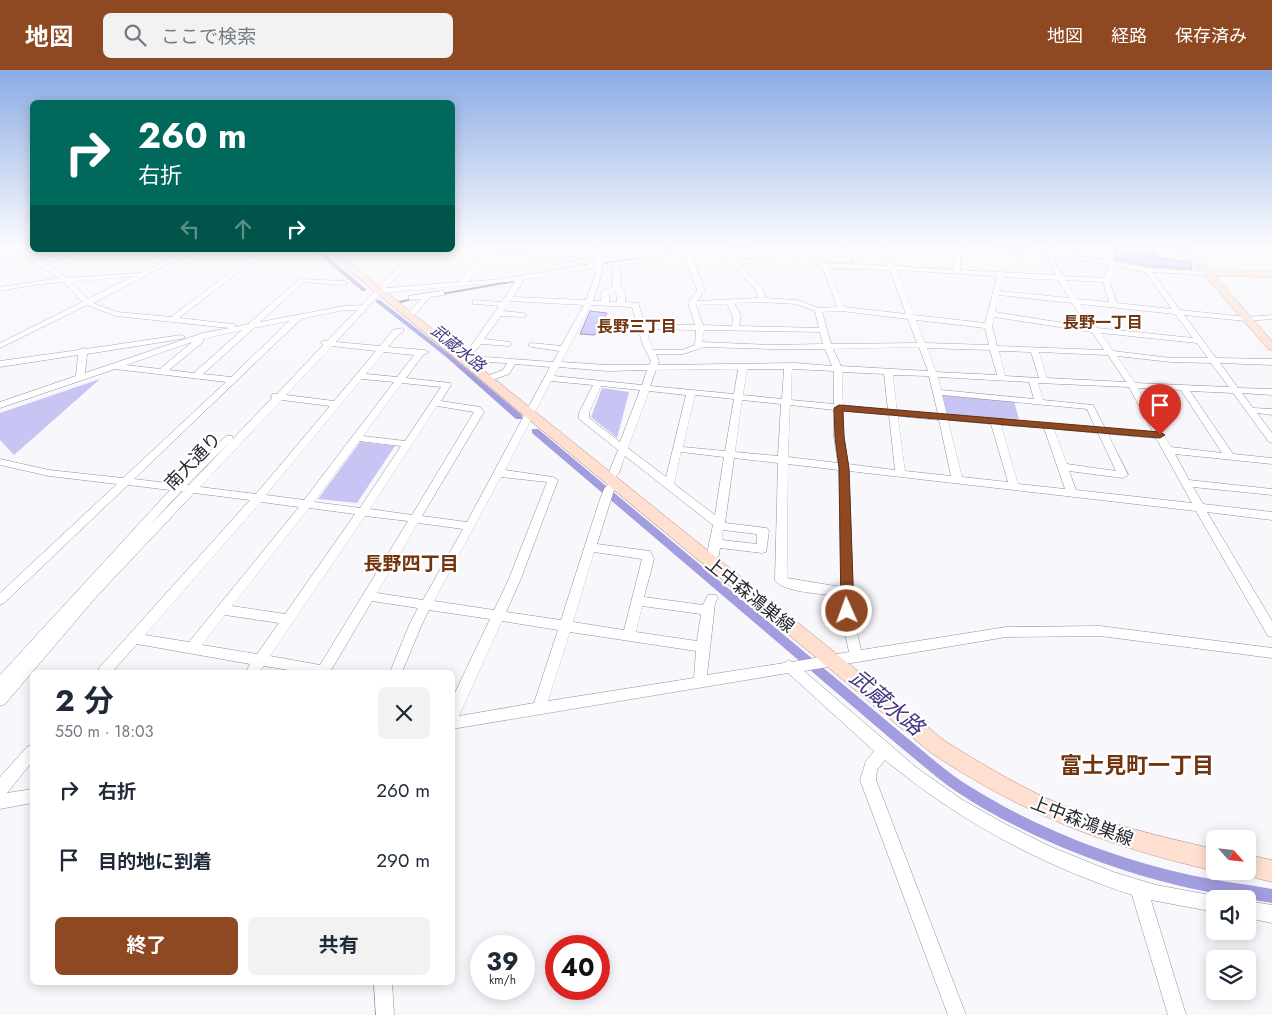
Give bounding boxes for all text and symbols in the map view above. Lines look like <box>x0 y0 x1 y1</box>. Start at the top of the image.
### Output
search box <box>103 13 453 58</box>
text: 地図 <box>25 19 73 54</box>
icon: search <box>121 21 149 49</box>
text: ここで検索 <box>161 23 256 50</box>
text: 地図 <box>1047 23 1083 49</box>
text: 経路 <box>1111 23 1147 49</box>
text: 保存済み <box>1175 23 1247 49</box>
text: 260 m <box>138 111 247 161</box>
icon: right <box>55 120 120 185</box>
text: 右折 <box>138 159 182 191</box>
icon: left <box>176 215 204 243</box>
icon: ahead <box>229 215 257 243</box>
icon: right <box>282 215 310 243</box>
district label: 長野一丁目 <box>1063 311 1143 334</box>
district label: 長野三丁目 <box>597 315 677 338</box>
water label: 武蔵水路 <box>426 319 492 378</box>
pin <box>1139 384 1181 435</box>
icon: arrive <box>1146 391 1174 419</box>
street label: 南大通り <box>159 426 227 496</box>
district label: 長野四丁目 <box>363 550 459 577</box>
street label: 上中森鴻巣線 <box>700 551 800 639</box>
position arrow <box>820 584 872 636</box>
water label: 武蔵水路 <box>843 661 933 744</box>
text: 2 分 <box>55 679 114 722</box>
button: close <box>378 687 430 739</box>
text: 550 m · 18:03 <box>55 720 153 743</box>
district label: 富士見町一丁目 <box>1060 749 1214 781</box>
icon: right <box>55 776 83 804</box>
text: 260 m <box>376 777 430 804</box>
text: 右折 <box>98 778 136 805</box>
street label: 上中森鴻巣線 <box>1027 790 1137 852</box>
north arrow <box>1206 830 1256 880</box>
map controls <box>1206 830 1256 1000</box>
icon: arrive <box>55 846 83 874</box>
text: 290 m <box>376 847 430 874</box>
text: 目的地に到着 <box>98 848 212 875</box>
button: sound <box>1206 890 1256 940</box>
button: 終了 <box>55 917 238 975</box>
button: 共有 <box>248 917 430 975</box>
speed limit sign: 40 <box>545 935 610 1000</box>
text: 39 <box>486 943 519 979</box>
button: layers <box>1206 950 1256 1000</box>
text: km/h <box>489 971 516 989</box>

